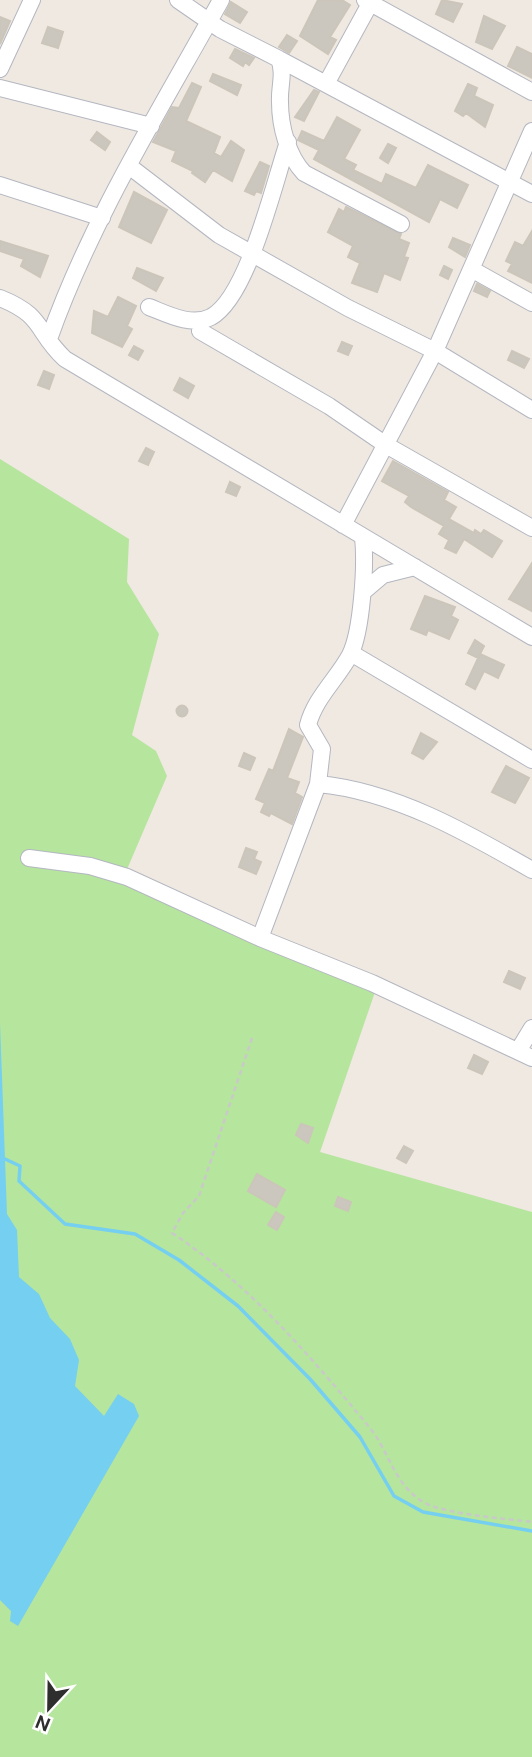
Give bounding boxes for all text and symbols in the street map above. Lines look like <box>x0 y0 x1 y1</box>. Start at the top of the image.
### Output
north arrow <box>14 1673 84 1743</box>
text: N <box>32 1709 54 1737</box>

